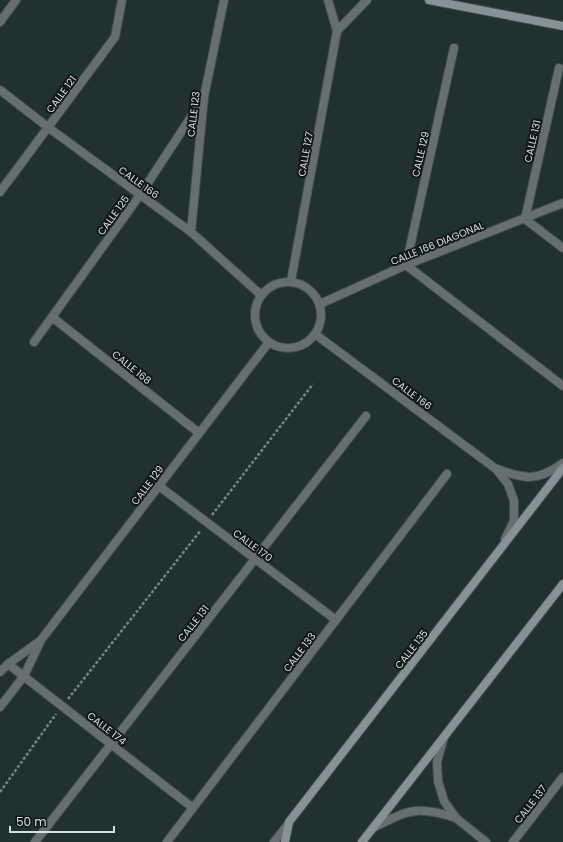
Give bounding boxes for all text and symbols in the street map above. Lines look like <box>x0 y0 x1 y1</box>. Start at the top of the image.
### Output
street label: CALLE 121 <box>43 72 80 116</box>
street label: CALLE 123 <box>183 90 204 138</box>
street label: CALLE 131 <box>520 118 545 164</box>
street label: CALLE 127 <box>294 130 317 178</box>
street label: CALLE 129 <box>408 130 433 178</box>
street label: CALLE 166 <box>115 163 162 202</box>
street label: CALLE 125 <box>94 192 133 238</box>
street label: CALLE 166 DIAGONAL <box>388 218 487 269</box>
street label: CALLE 168 <box>109 347 155 388</box>
street label: CALLE 166 <box>388 373 435 413</box>
street label: CALLE 129 <box>128 462 167 508</box>
street label: CALLE 170 <box>230 526 276 565</box>
street label: CALLE 131 <box>174 602 213 645</box>
street label: CALLE 135 <box>391 626 432 672</box>
street label: CALLE 133 <box>280 629 319 675</box>
street label: CALLE 174 <box>84 708 129 748</box>
street label: CALLE 137 <box>510 781 551 827</box>
scale bar <box>10 808 114 834</box>
text: 50 m <box>16 813 47 830</box>

